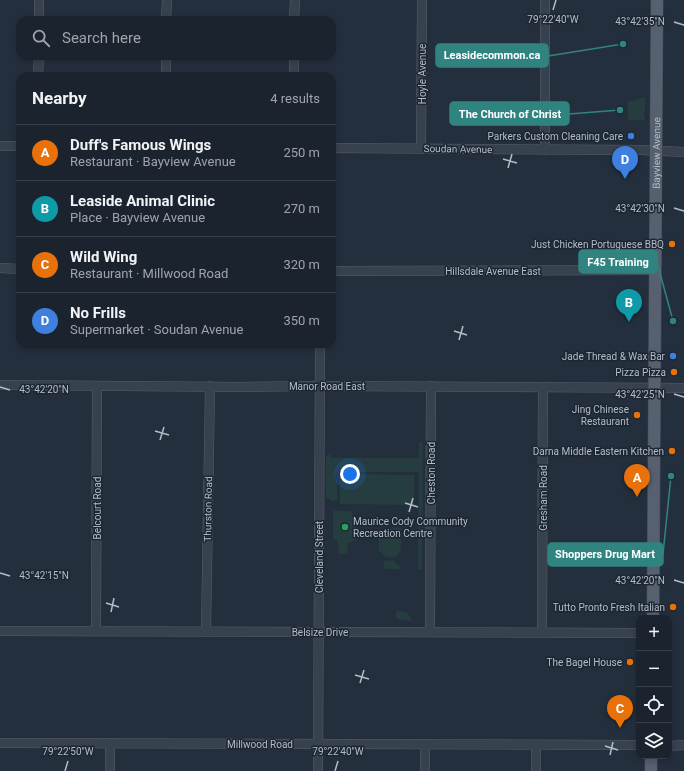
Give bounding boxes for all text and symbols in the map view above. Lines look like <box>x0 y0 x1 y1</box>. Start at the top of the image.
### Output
text: 79°22'40"W <box>527 14 579 25</box>
search box <box>16 16 336 60</box>
text: 43°42'35"N <box>615 16 665 27</box>
icon: search <box>30 27 52 49</box>
text: Search here <box>62 29 141 47</box>
street label: Hoyle Avenue <box>417 44 428 104</box>
callout: Leasidecommon.ca <box>436 44 548 67</box>
text: Leasidecommon.ca <box>444 49 540 62</box>
text: Nearby <box>32 88 87 108</box>
text: 4 results <box>270 91 320 106</box>
callout: The Church of Christ <box>450 102 569 125</box>
text: The Church of Christ <box>459 108 561 121</box>
street label: Bayview Avenue <box>650 117 662 189</box>
place label: Parkers Custom Cleaning Care <box>488 131 623 142</box>
marker: Parkers Custom Cleaning Care <box>626 131 636 141</box>
text: Duff's Famous Wings <box>70 136 211 154</box>
street label: Soudan Avenue <box>423 143 493 155</box>
text: A <box>41 145 49 160</box>
text: 250 m <box>283 145 320 160</box>
pin: D <box>612 146 638 179</box>
text: Restaurant · Bayview Avenue <box>70 154 236 169</box>
text: Leaside Animal Clinic <box>70 192 215 210</box>
text: B <box>41 201 49 216</box>
text: 270 m <box>283 201 320 216</box>
text: 43°42'30"N <box>615 203 665 214</box>
text: Place · Bayview Avenue <box>70 210 205 225</box>
place label: Just Chicken Portuguese BBQ <box>531 239 664 250</box>
marker: Just Chicken Portuguese BBQ <box>667 239 677 249</box>
text: Wild Wing <box>70 248 137 266</box>
callout: F45 Training <box>579 250 657 273</box>
text: F45 Training <box>587 256 649 269</box>
text: C <box>41 257 49 272</box>
text: 320 m <box>283 257 320 272</box>
text: Restaurant · Millwood Road <box>70 266 228 281</box>
street label: Hillsdale Avenue East <box>445 266 541 277</box>
pin: B <box>616 289 642 322</box>
text: No Frills <box>70 304 126 322</box>
text: D <box>41 313 49 328</box>
text: 350 m <box>283 313 320 328</box>
text: Supermarket · Soudan Avenue <box>70 322 243 337</box>
place label: Jade Thread & Wax Bar <box>562 351 666 362</box>
marker: Jade Thread & Wax Bar <box>668 351 678 361</box>
place label: Pizza Pizza <box>615 367 666 378</box>
marker: Pizza Pizza <box>669 367 679 377</box>
street label: Manor Road East <box>289 381 365 392</box>
text: 43°42'20"N <box>19 384 69 395</box>
text: 43°42'25"N <box>615 389 665 400</box>
place label: Jing Chinese Restaurant <box>572 404 629 427</box>
marker: Jing Chinese Restaurant <box>632 410 642 420</box>
street label: Cheston Road <box>426 442 437 504</box>
place label: Darna Middle Eastern Kitchen <box>533 446 664 457</box>
marker: Darna Middle Eastern Kitchen <box>667 446 677 456</box>
your location <box>340 464 360 484</box>
pin: A <box>624 464 650 497</box>
street label: Gresham Road <box>538 465 549 531</box>
street label: Thurston Road <box>202 476 214 542</box>
street label: Belcourt Road <box>92 477 103 539</box>
place label: Maurice Cody Community Recreation Centre <box>353 516 468 539</box>
street label: Cleveland Street <box>314 521 325 593</box>
marker: Maurice Cody Community Recreation Centre <box>340 522 350 532</box>
callout: Shoppers Drug Mart <box>548 543 663 566</box>
text: Shoppers Drug Mart <box>555 548 655 561</box>
text: 43°42'15"N <box>19 570 69 581</box>
text: 43°42'20"N <box>615 575 665 586</box>
place label: Tutto Pronto Fresh Italian <box>553 602 665 613</box>
marker: Tutto Pronto Fresh Italian <box>668 602 678 612</box>
map controls <box>636 615 672 759</box>
button: + <box>636 615 672 651</box>
street label: Belsize Drive <box>292 627 348 638</box>
button: − <box>636 651 672 687</box>
place label: The Bagel House <box>546 657 622 668</box>
marker: The Bagel House <box>625 657 635 667</box>
button: locate <box>636 687 672 723</box>
pin: C <box>607 695 633 728</box>
button: layers <box>636 723 672 759</box>
street label: Millwood Road <box>227 739 293 750</box>
text: 79°22'50"W <box>42 746 94 757</box>
text: 79°22'40"W <box>312 746 364 757</box>

